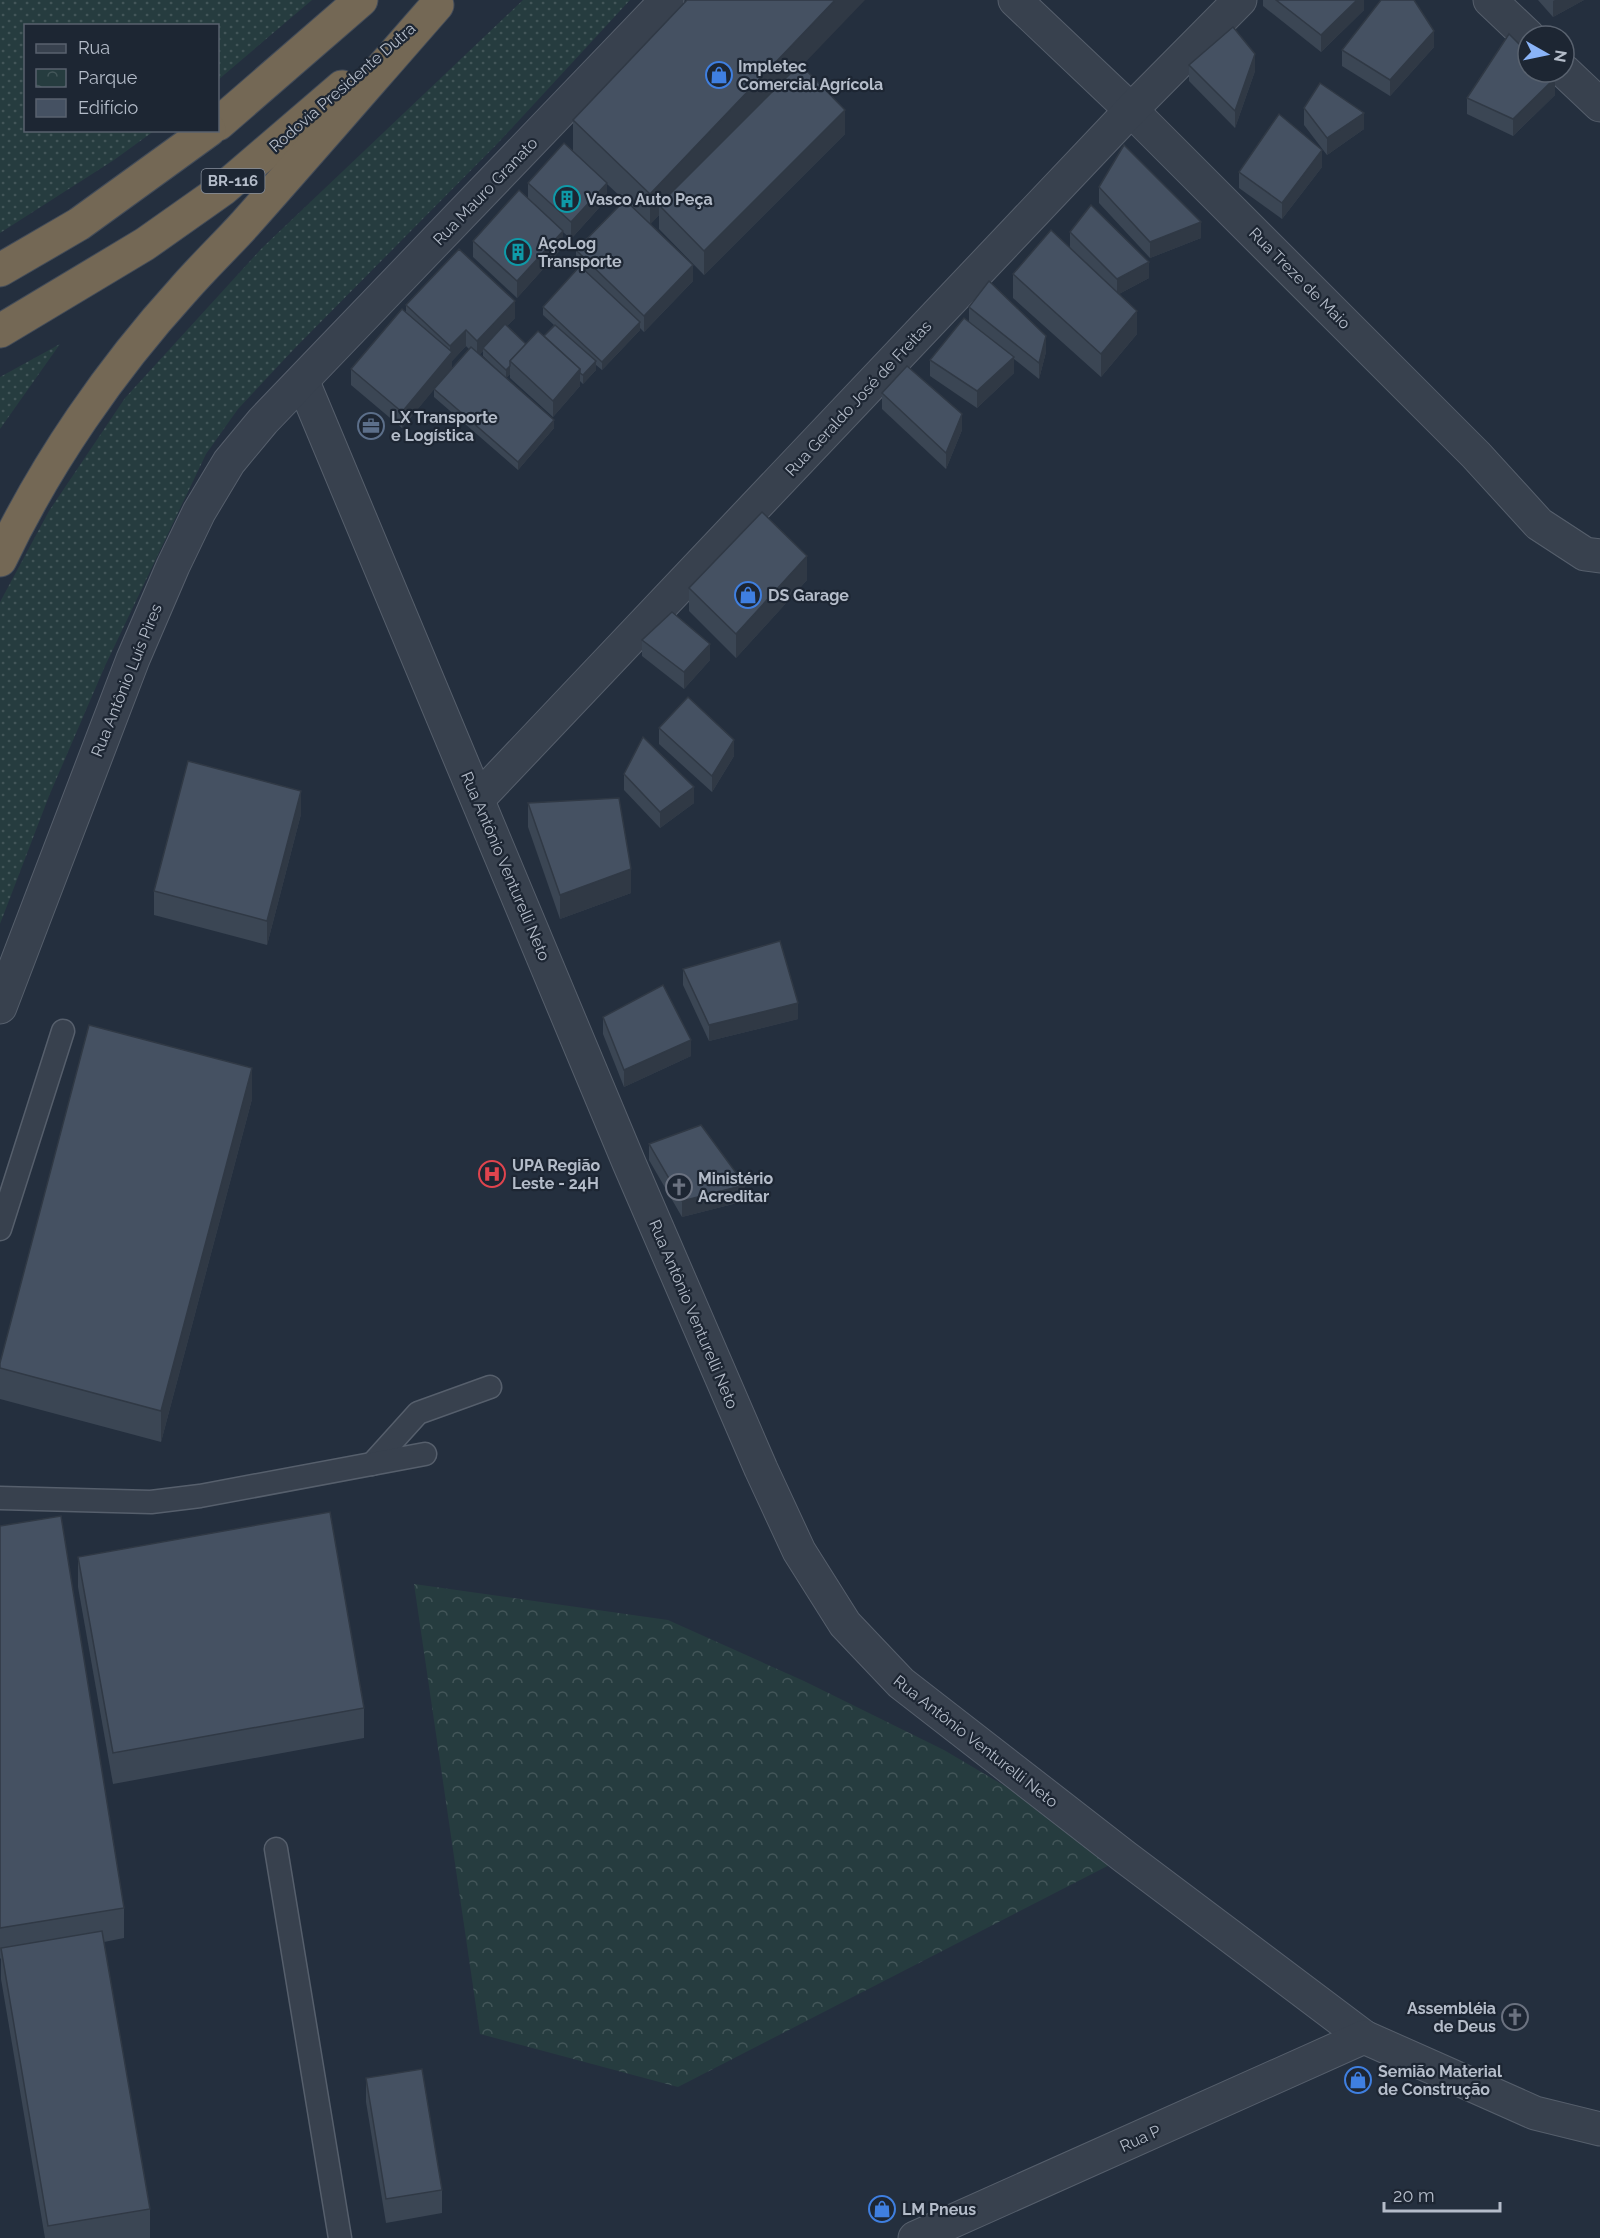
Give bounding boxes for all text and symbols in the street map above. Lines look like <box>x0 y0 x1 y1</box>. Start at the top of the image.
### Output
street label: Rodovia Presidente Dutra <box>265 19 419 156</box>
legend <box>24 24 219 132</box>
north arrow <box>1516 24 1576 84</box>
text: Rua <box>78 37 110 58</box>
text: N <box>1550 49 1571 64</box>
place label: Impletec Comercial Agrícola <box>738 57 883 94</box>
shop icon: Impletec Comercial Agrícola <box>704 60 734 90</box>
text: Parque <box>78 67 138 88</box>
text: Edifício <box>78 97 138 118</box>
street label: Rua Mauro Granato <box>429 134 542 249</box>
road number: BR-116 <box>202 169 264 193</box>
building icon: Vasco Auto Peça <box>552 184 582 214</box>
place label: Vasco Auto Peça <box>586 190 713 209</box>
street label: Rua Treze de Maio <box>1245 224 1354 333</box>
place label: AçoLog Transporte <box>538 234 622 271</box>
building icon: AçoLog Transporte <box>503 237 533 267</box>
street label: Rua Geraldo José de Freitas <box>781 316 936 480</box>
place label: LX Transporte e Logística <box>391 408 498 445</box>
office icon: LX Transporte e Logística <box>356 411 386 441</box>
shop icon: DS Garage <box>733 580 763 610</box>
place label: DS Garage <box>768 586 849 605</box>
street label: Rua Antônio Luís Pires <box>87 601 166 759</box>
street label: Rua Antônio Venturelli Neto <box>457 769 554 964</box>
place label: UPA Região Leste - 24H <box>512 1156 601 1193</box>
hospital icon: UPA Região Leste - 24H <box>477 1159 507 1189</box>
place label: Ministério Acreditar <box>698 1169 773 1206</box>
church icon: Ministério Acreditar <box>664 1172 694 1202</box>
street label: Rua Antônio Venturelli Neto <box>645 1217 742 1412</box>
street label: Rua Antônio Venturelli Neto <box>890 1671 1062 1811</box>
place label: Assembléia de Deus <box>1407 1999 1496 2036</box>
church icon: Assembléia de Deus <box>1500 2002 1530 2032</box>
place label: Semião Material de Construção <box>1378 2062 1503 2099</box>
shop icon: Semião Material de Construção <box>1343 2065 1373 2095</box>
street label: Rua P <box>1117 2121 1164 2156</box>
scale bar <box>1384 2175 1500 2213</box>
text: 20 m <box>1393 2185 1435 2206</box>
shop icon: LM Pneus <box>867 2194 897 2224</box>
place label: LM Pneus <box>902 2200 976 2219</box>

